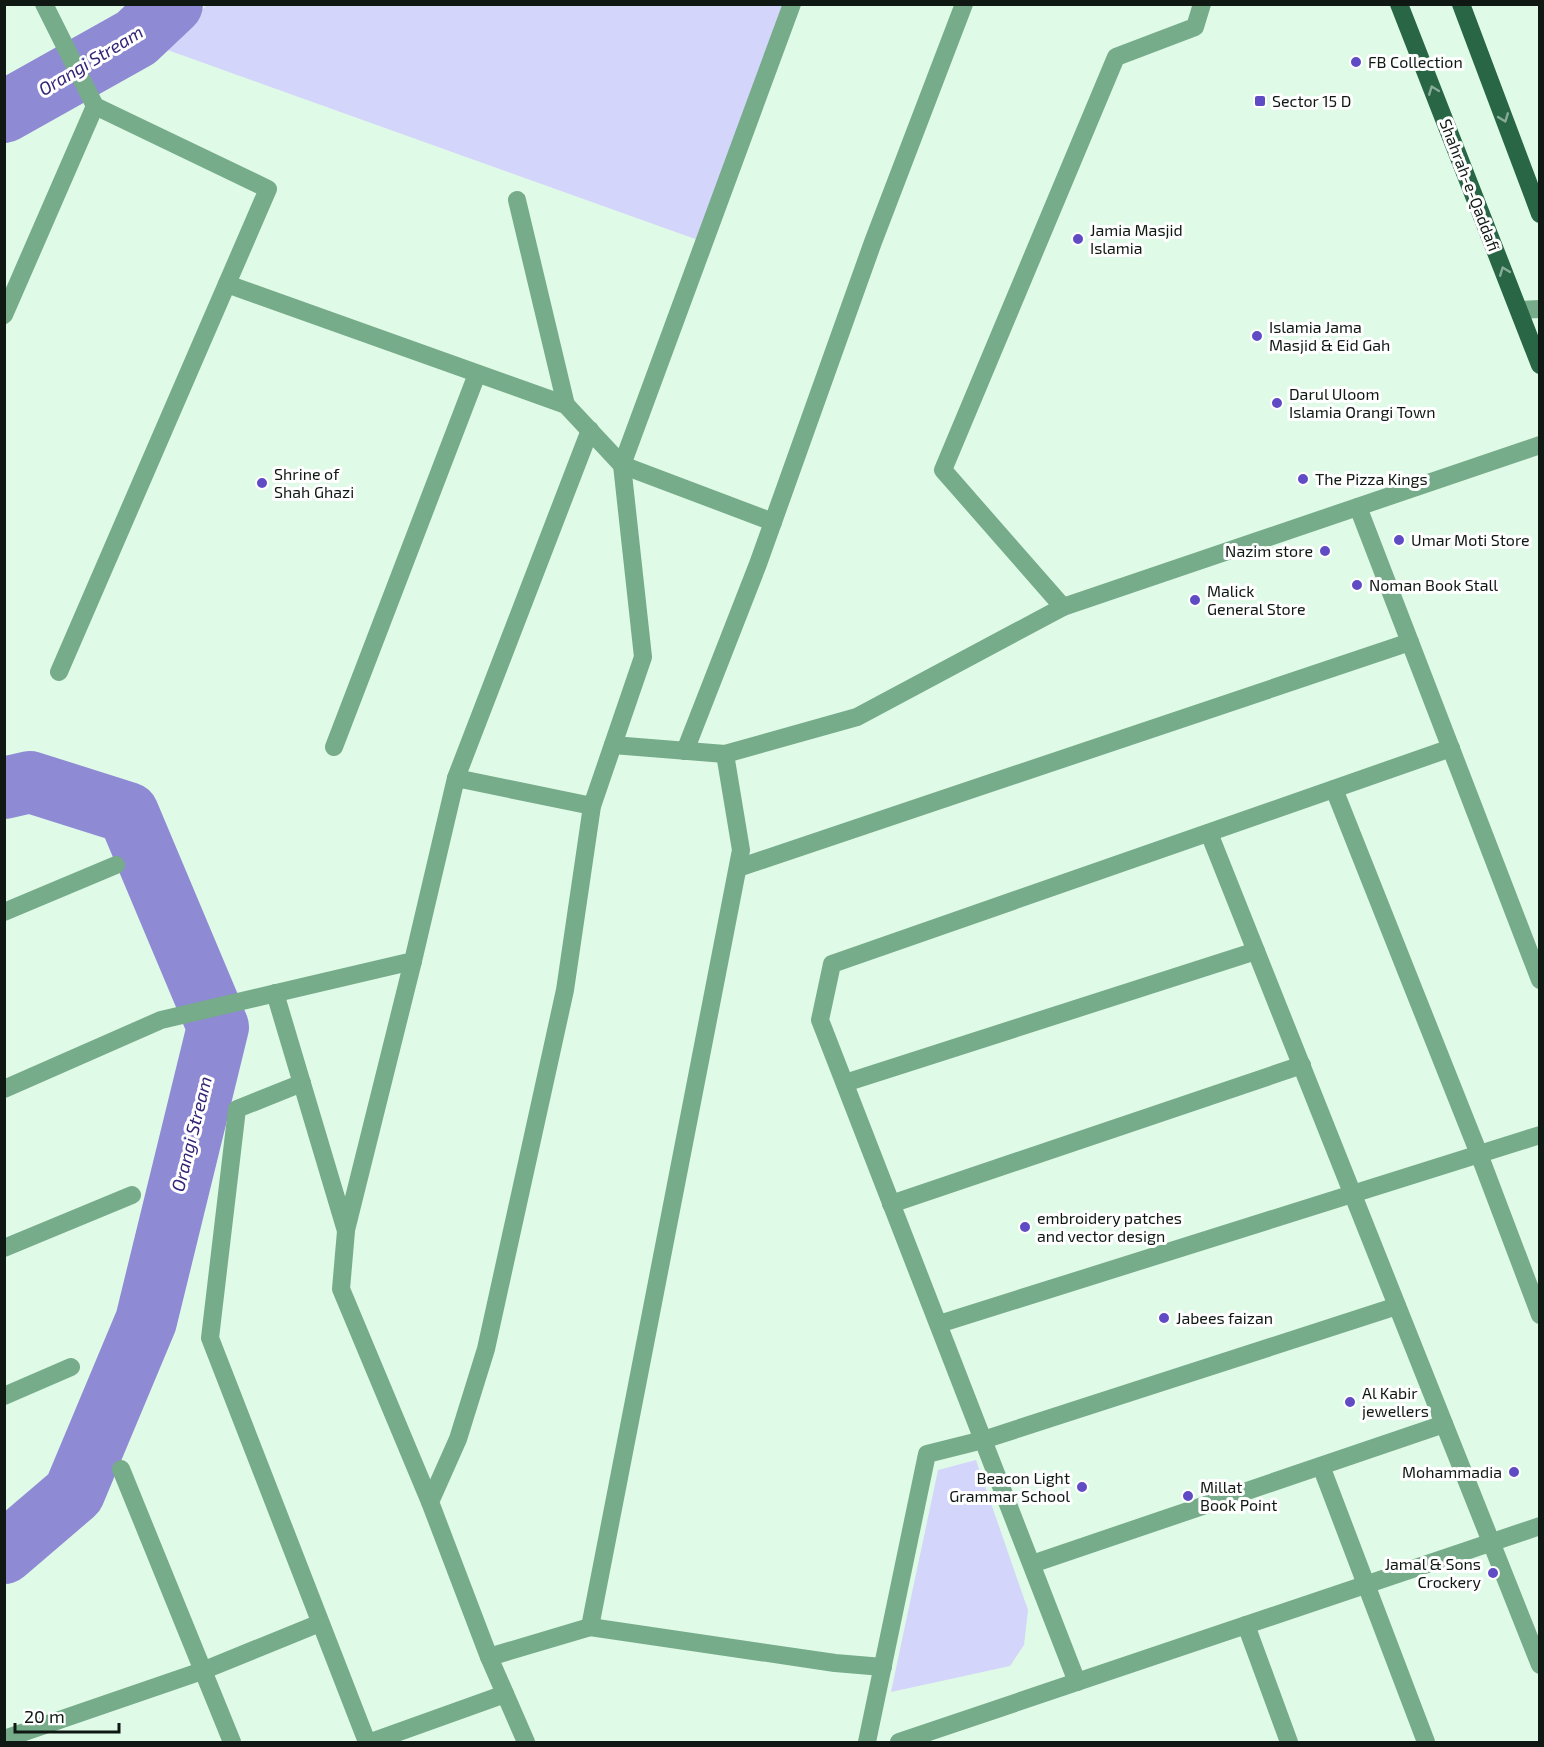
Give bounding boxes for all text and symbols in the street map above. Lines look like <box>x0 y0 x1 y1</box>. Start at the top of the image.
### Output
water label: Orangi Stream <box>34 20 147 100</box>
place label: FB Collection <box>1368 52 1463 71</box>
marker: FB Collection <box>1349 55 1363 69</box>
one-way arrow <box>1427 85 1440 95</box>
place label: Sector 15 D <box>1272 91 1351 110</box>
marker: Sector 15 D <box>1253 94 1267 108</box>
one-way arrow <box>1496 112 1509 123</box>
street label: Shahrah-e-Qaddafi <box>1436 116 1504 254</box>
place label: Jamia Masjid Islamia <box>1090 220 1183 257</box>
marker: Jamia Masjid Islamia <box>1071 232 1085 246</box>
one-way arrow <box>1499 266 1511 277</box>
place label: Islamia Jama Masjid & Eid Gah <box>1269 317 1390 355</box>
marker: Islamia Jama Masjid & Eid Gah <box>1250 329 1264 343</box>
place label: Darul Uloom Islamia Orangi Town <box>1289 384 1436 421</box>
marker: Darul Uloom Islamia Orangi Town <box>1270 396 1284 410</box>
place label: Shrine of Shah Ghazi <box>274 464 354 501</box>
place label: The Pizza Kings <box>1315 469 1428 488</box>
marker: The Pizza Kings <box>1296 472 1310 486</box>
marker: Shrine of Shah Ghazi <box>255 476 269 490</box>
place label: Umar Moti Store <box>1411 530 1530 549</box>
marker: Umar Moti Store <box>1392 533 1406 547</box>
place label: Nazim store <box>1225 541 1313 560</box>
marker: Nazim store <box>1318 544 1332 558</box>
place label: Noman Book Stall <box>1369 575 1498 594</box>
marker: Noman Book Stall <box>1350 578 1364 592</box>
place label: Malick General Store <box>1207 581 1306 618</box>
marker: Malick General Store <box>1188 593 1202 607</box>
water label: Orangi Stream <box>166 1074 216 1194</box>
place label: embroidery patches and vector design <box>1037 1208 1182 1245</box>
marker: embroidery patches and vector design <box>1018 1220 1032 1234</box>
place label: Jabees faizan <box>1176 1308 1273 1327</box>
marker: Jabees faizan <box>1157 1311 1171 1325</box>
place label: Al Kabir jewellers <box>1362 1383 1429 1421</box>
marker: Al Kabir jewellers <box>1343 1395 1357 1409</box>
place label: Mohammadia <box>1402 1462 1502 1481</box>
marker: Mohammadia <box>1507 1465 1521 1479</box>
place label: Beacon Light Grammar School <box>949 1468 1070 1505</box>
place label: Millat Book Point <box>1200 1477 1277 1514</box>
marker: Beacon Light Grammar School <box>1075 1480 1089 1494</box>
marker: Millat Book Point <box>1181 1489 1195 1503</box>
place label: Jamal & Sons Crockery <box>1385 1554 1482 1591</box>
marker: Jamal & Sons Crockery <box>1486 1566 1500 1580</box>
scale bar <box>15 1696 118 1734</box>
text: 20 m <box>24 1705 65 1727</box>

